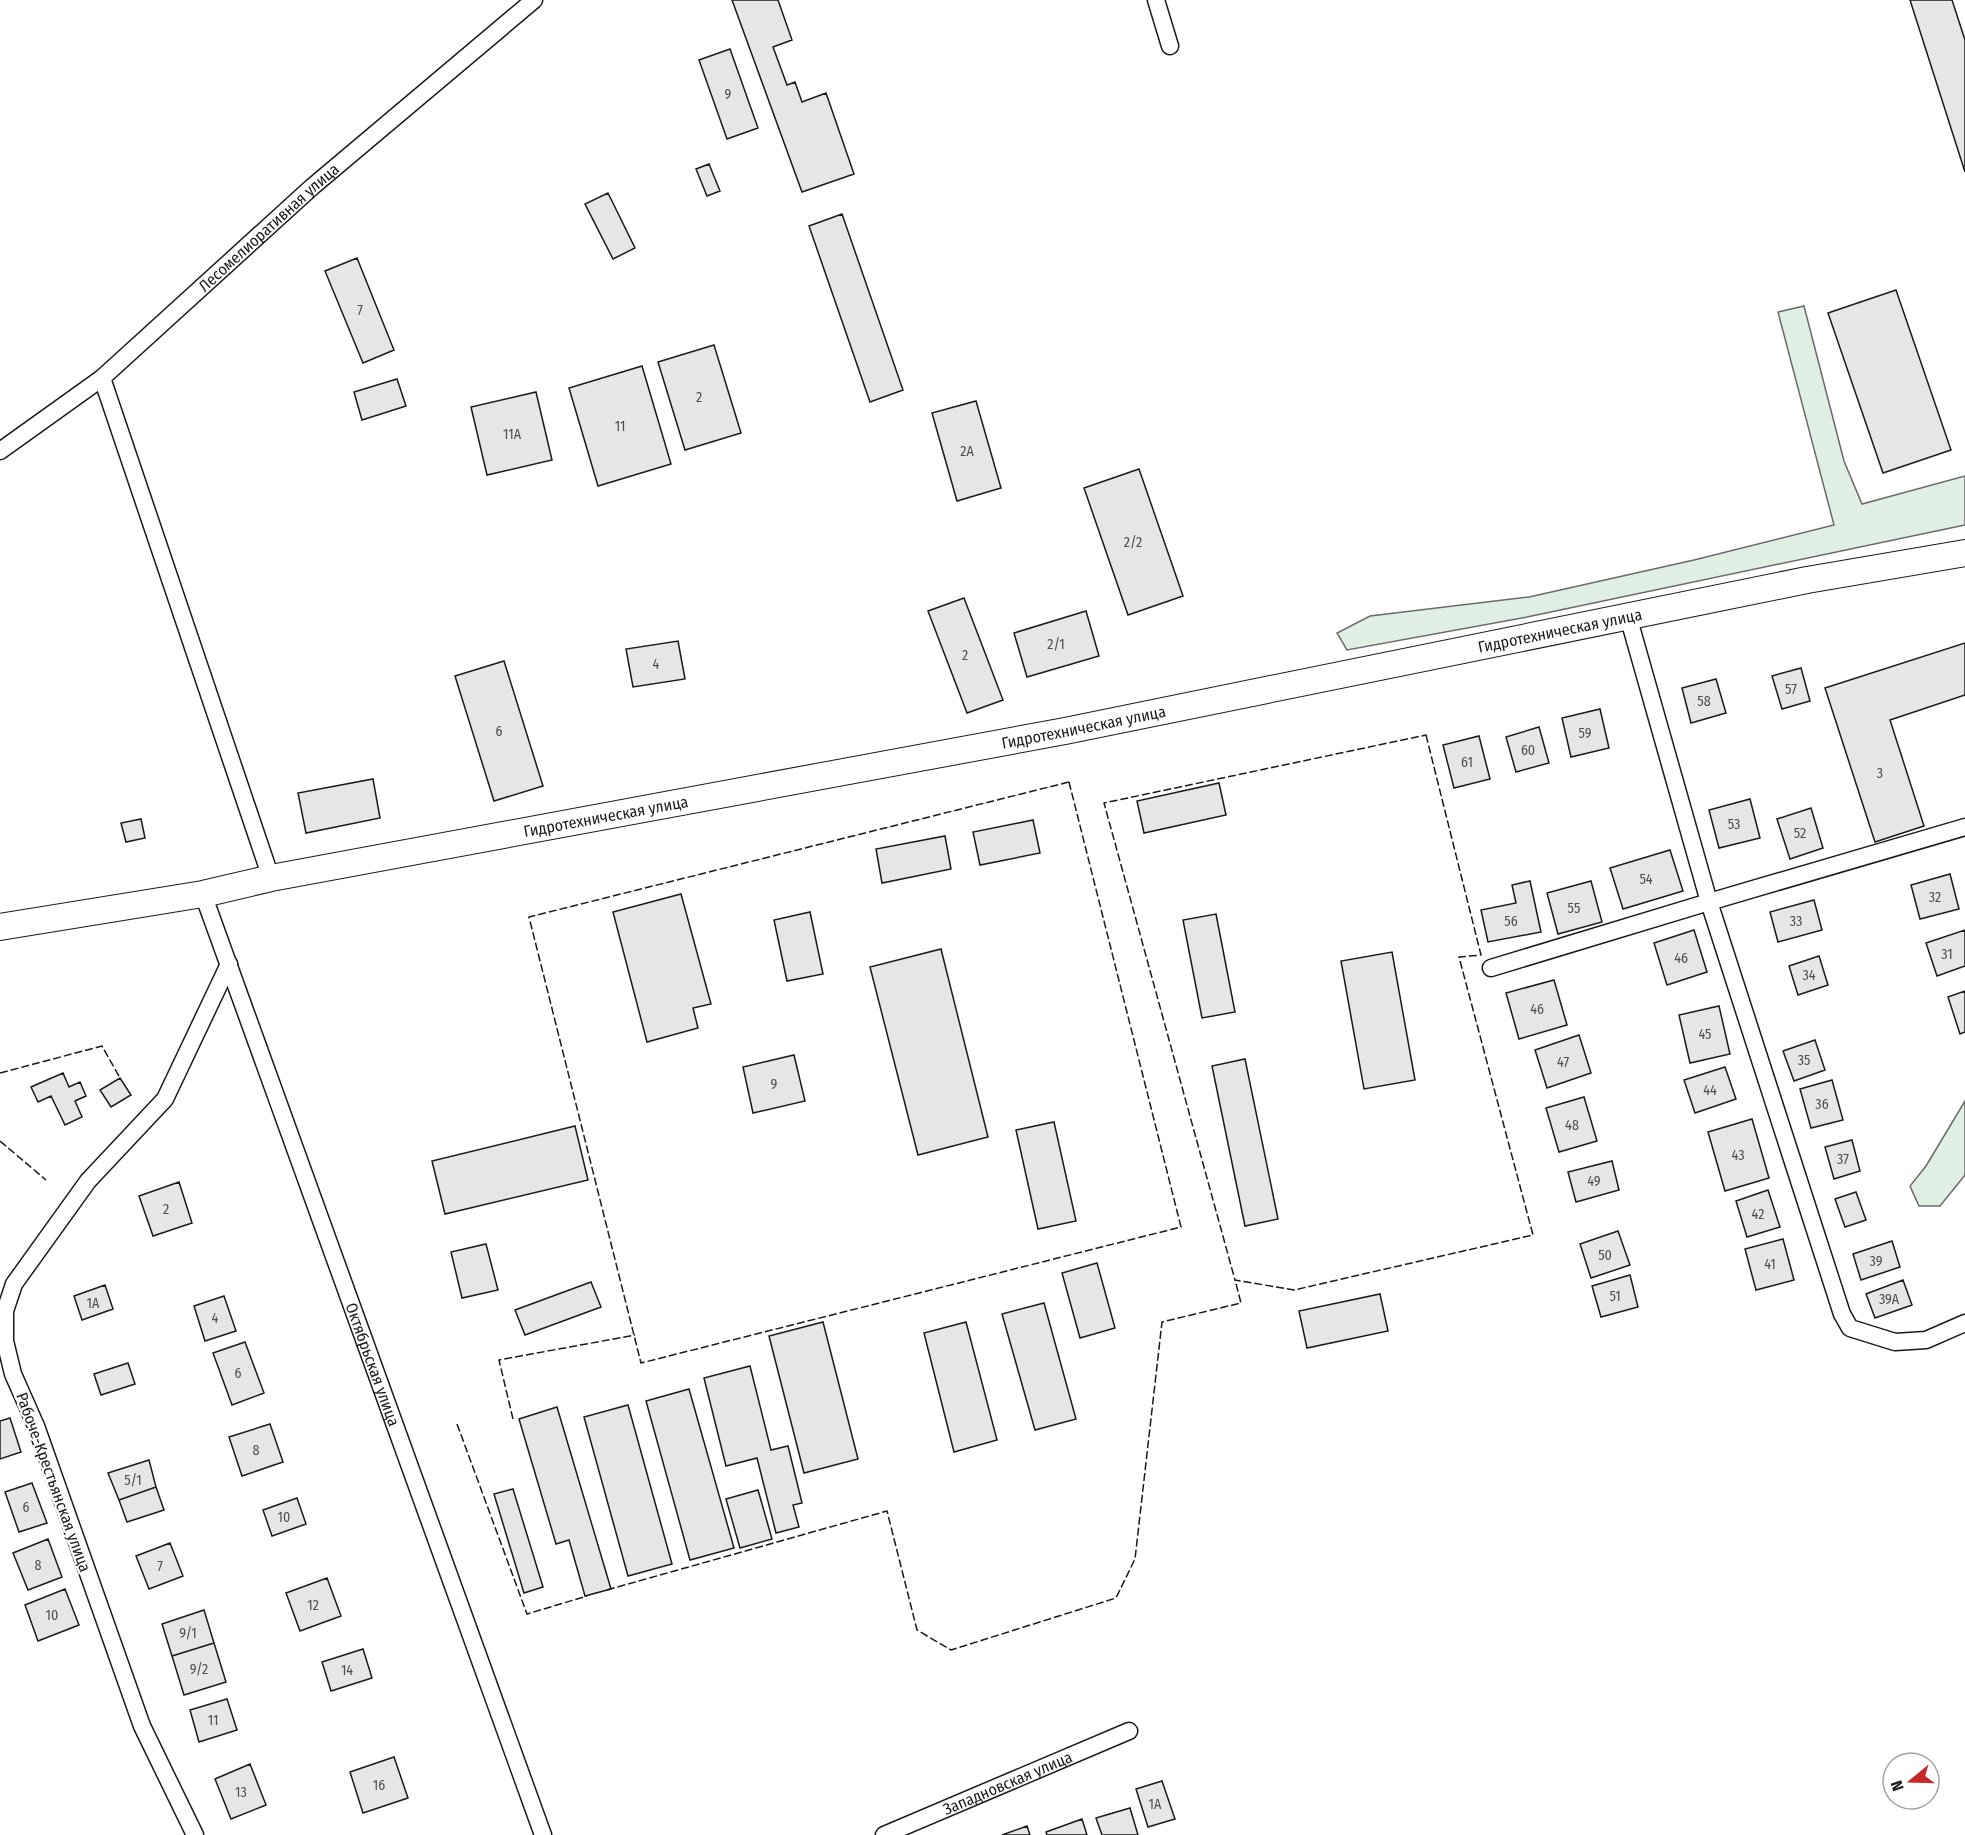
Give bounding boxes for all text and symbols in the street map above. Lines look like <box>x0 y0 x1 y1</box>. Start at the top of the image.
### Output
house number: 9 <box>725 86 732 103</box>
street label: Лесомелиоративная улица <box>195 160 343 296</box>
house number: 7 <box>357 302 363 319</box>
house number: 2 <box>696 389 702 406</box>
house number: 11 <box>615 418 625 435</box>
house number: 11А <box>503 426 522 443</box>
house number: 2А <box>960 443 974 460</box>
house number: 2/2 <box>1124 534 1142 551</box>
street label: Гидротехническая улица <box>1476 605 1644 657</box>
house number: 2/1 <box>1047 636 1065 653</box>
house number: 2 <box>962 647 968 664</box>
house number: 4 <box>653 656 660 673</box>
house number: 57 <box>1785 681 1797 698</box>
house number: 58 <box>1697 693 1711 710</box>
street label: Гидротехническая улица <box>1000 702 1168 753</box>
house number: 6 <box>496 723 503 740</box>
house number: 59 <box>1578 725 1592 742</box>
house number: 60 <box>1521 742 1535 759</box>
house number: 61 <box>1461 754 1473 771</box>
house number: 3 <box>1877 765 1883 782</box>
street label: Гидротехническая улица <box>522 792 690 841</box>
house number: 53 <box>1728 816 1740 833</box>
house number: 52 <box>1794 825 1806 842</box>
house number: 54 <box>1639 871 1653 888</box>
house number: 32 <box>1929 889 1941 906</box>
house number: 55 <box>1568 900 1580 917</box>
house number: 56 <box>1504 913 1518 930</box>
house number: 33 <box>1790 913 1802 930</box>
house number: 31 <box>1941 946 1953 963</box>
house number: 46 <box>1674 950 1688 967</box>
house number: 34 <box>1802 967 1816 984</box>
house number: 46 <box>1530 1001 1544 1018</box>
house number: 45 <box>1698 1026 1712 1043</box>
house number: 35 <box>1798 1052 1810 1069</box>
house number: 47 <box>1557 1054 1569 1071</box>
house number: 9 <box>771 1076 778 1093</box>
house number: 44 <box>1703 1082 1717 1099</box>
house number: 36 <box>1815 1096 1829 1113</box>
house number: 48 <box>1565 1117 1579 1134</box>
house number: 43 <box>1732 1147 1744 1164</box>
house number: 37 <box>1837 1151 1849 1168</box>
house number: 49 <box>1587 1173 1601 1190</box>
house number: 2 <box>163 1201 169 1218</box>
house number: 42 <box>1752 1206 1764 1223</box>
house number: 50 <box>1598 1247 1612 1264</box>
house number: 39 <box>1870 1253 1883 1270</box>
house number: 41 <box>1764 1256 1776 1273</box>
house number: 51 <box>1609 1288 1621 1305</box>
house number: 39А <box>1879 1291 1900 1308</box>
house number: 1А <box>87 1295 100 1312</box>
street label: Октябрьская улица <box>341 1300 403 1429</box>
house number: 4 <box>212 1310 219 1327</box>
house number: 6 <box>235 1365 242 1382</box>
street label: Рабоче-Крестьянская улица <box>12 1390 95 1575</box>
house number: 8 <box>253 1442 260 1459</box>
house number: 5/1 <box>124 1472 142 1489</box>
house number: 6 <box>23 1499 30 1516</box>
house number: 10 <box>278 1509 290 1526</box>
house number: 8 <box>35 1557 42 1574</box>
house number: 7 <box>157 1558 163 1575</box>
house number: 12 <box>307 1597 319 1614</box>
house number: 10 <box>46 1607 58 1624</box>
house number: 9/1 <box>179 1625 197 1642</box>
house number: 9/2 <box>190 1661 208 1678</box>
house number: 14 <box>341 1662 353 1679</box>
house number: 11 <box>208 1712 218 1729</box>
street label: Западновская улица <box>940 1747 1075 1819</box>
north arrow <box>1881 1751 1941 1811</box>
house number: 16 <box>373 1777 385 1794</box>
text: N <box>1887 1778 1908 1793</box>
house number: 13 <box>235 1784 247 1801</box>
house number: 1А <box>1149 1796 1162 1813</box>

